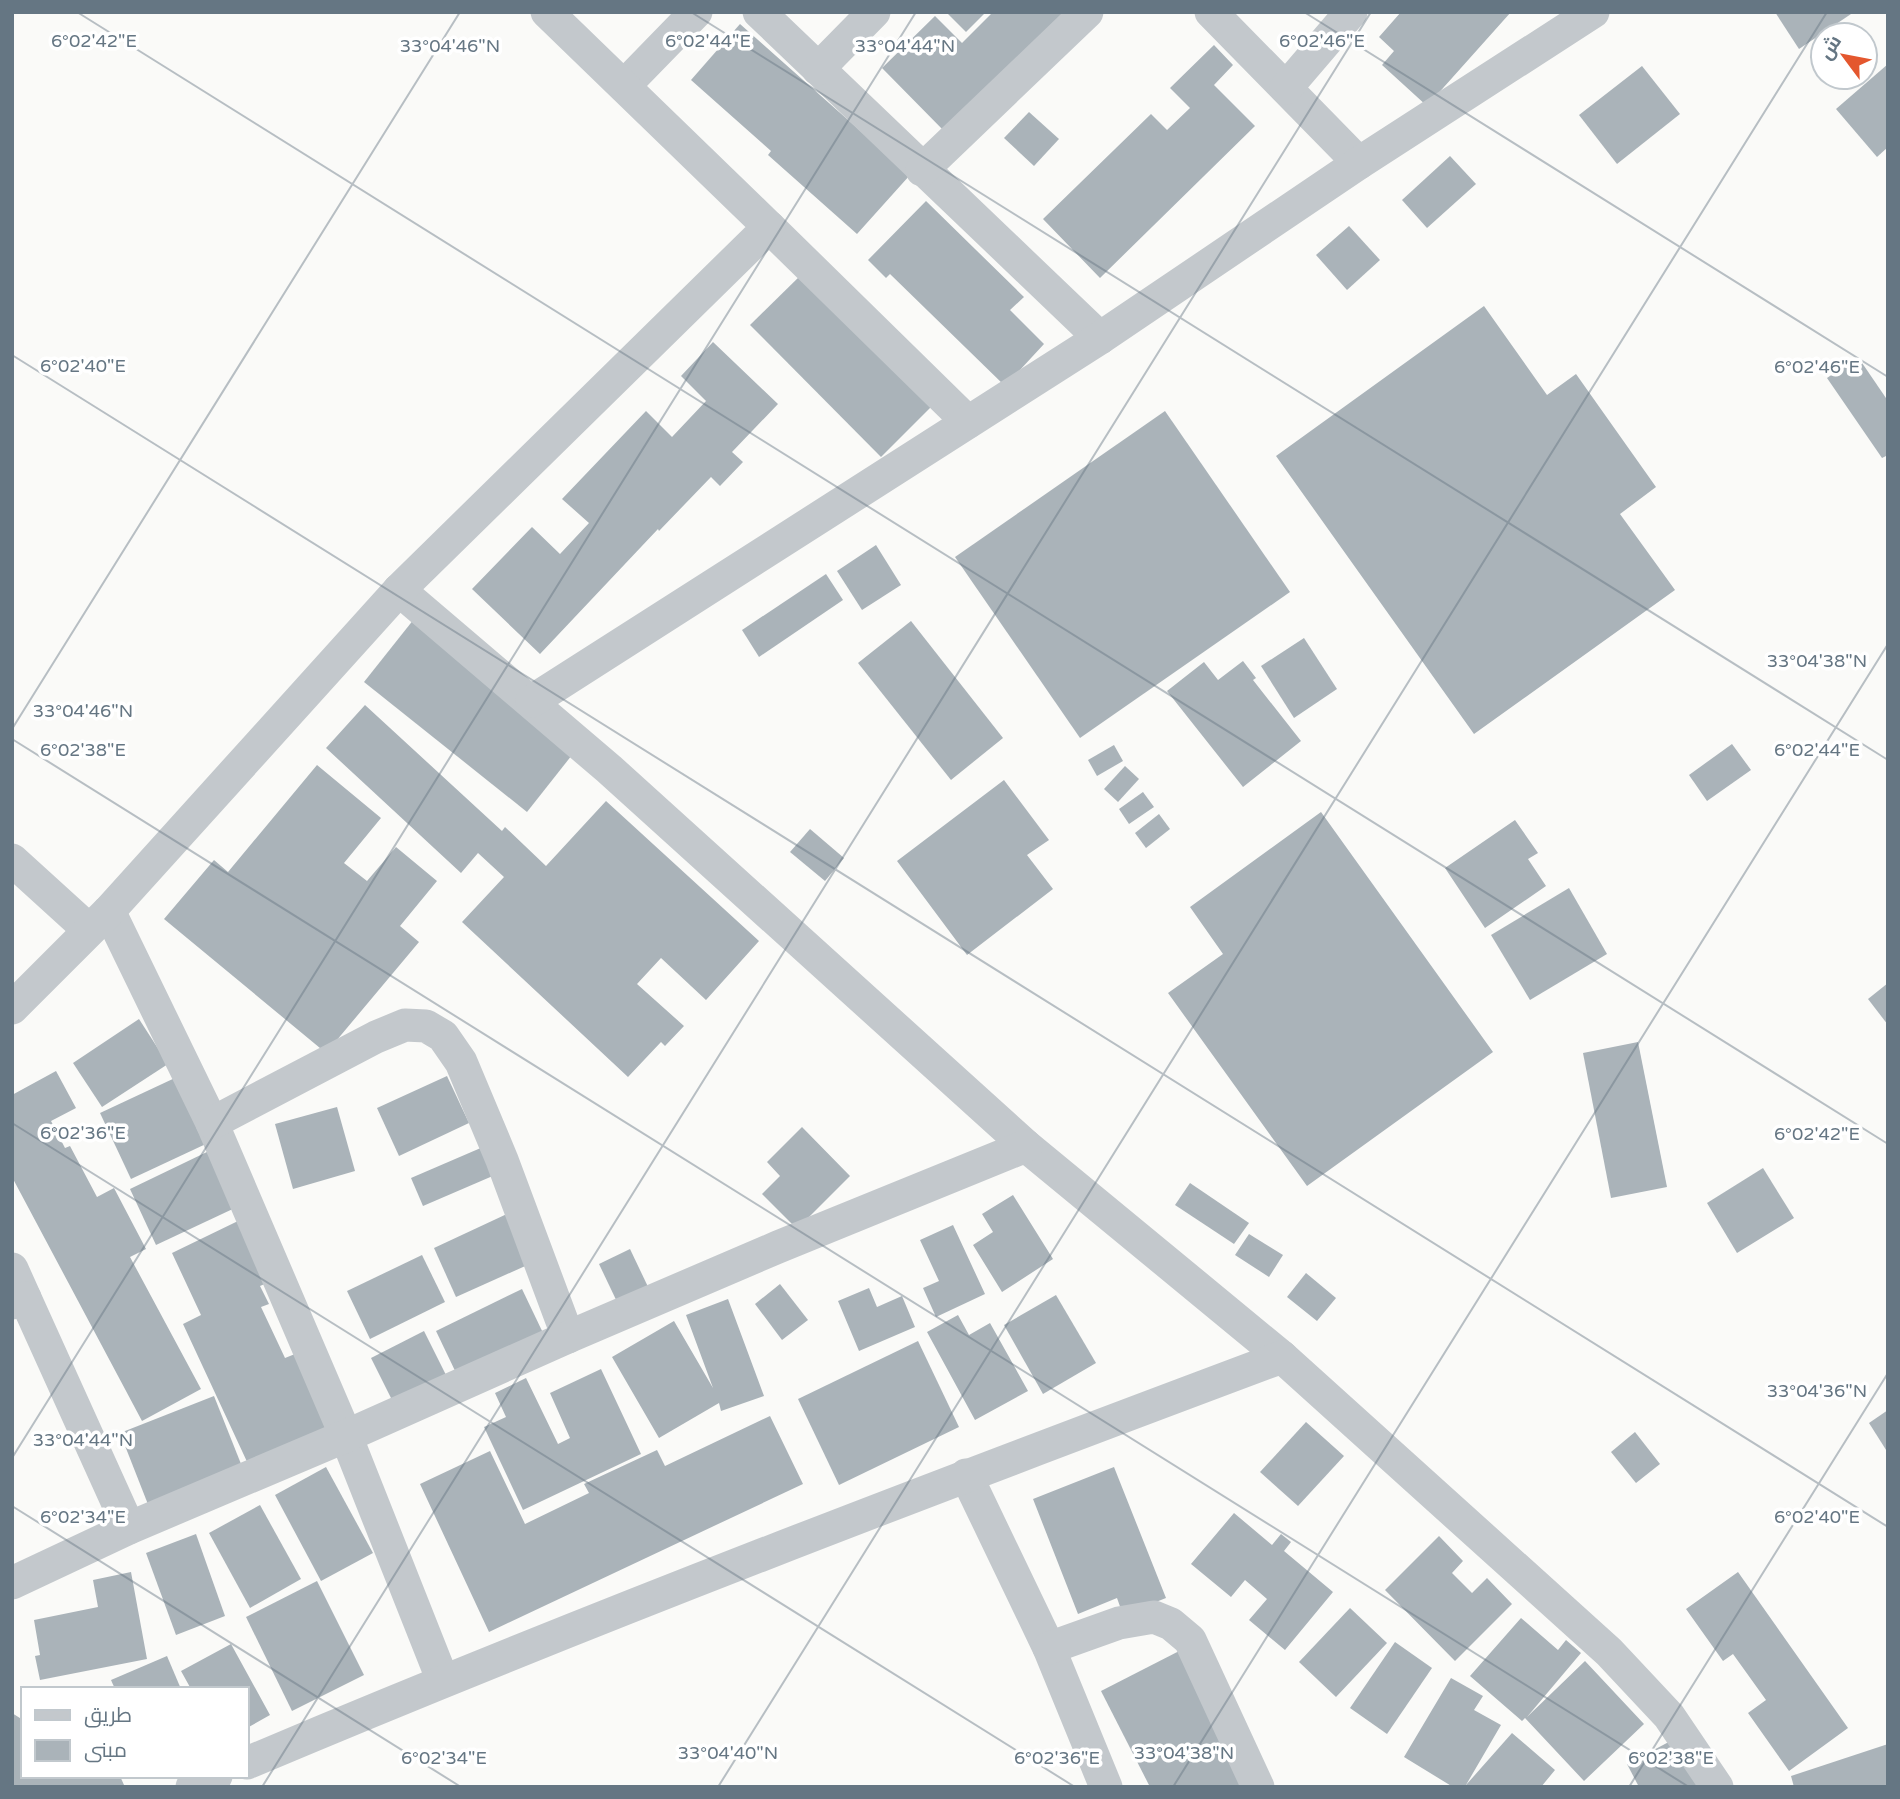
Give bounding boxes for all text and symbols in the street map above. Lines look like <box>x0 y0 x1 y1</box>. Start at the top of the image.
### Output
north arrow <box>1809 21 1879 91</box>
text: 6°02'42"E <box>51 30 137 52</box>
text: 6°02'44"E <box>665 30 751 52</box>
text: 6°02'46"E <box>1279 30 1365 52</box>
text: ش <box>1815 31 1846 64</box>
text: 33°04'46"N <box>400 35 500 57</box>
text: 33°04'44"N <box>855 35 955 57</box>
text: 6°02'40"E <box>40 355 126 377</box>
text: 6°02'46"E <box>1774 356 1860 378</box>
text: 33°04'38"N <box>1767 650 1867 672</box>
text: 33°04'46"N <box>33 700 133 722</box>
text: 6°02'38"E <box>40 739 126 761</box>
text: 6°02'44"E <box>1774 739 1860 761</box>
text: 6°02'36"E <box>40 1122 126 1144</box>
text: 6°02'42"E <box>1774 1123 1860 1145</box>
text: 33°04'36"N <box>1767 1380 1867 1402</box>
text: 33°04'44"N <box>33 1429 133 1451</box>
text: 6°02'34"E <box>40 1506 126 1528</box>
text: 6°02'40"E <box>1774 1506 1860 1528</box>
legend <box>21 1687 248 1778</box>
text: طريق <box>84 1703 132 1728</box>
text: مبنى <box>84 1738 127 1763</box>
text: 33°04'40"N <box>678 1742 778 1764</box>
text: 33°04'38"N <box>1134 1742 1234 1764</box>
text: 6°02'34"E <box>401 1747 487 1769</box>
text: 6°02'36"E <box>1014 1747 1100 1769</box>
text: 6°02'38"E <box>1628 1747 1714 1769</box>

